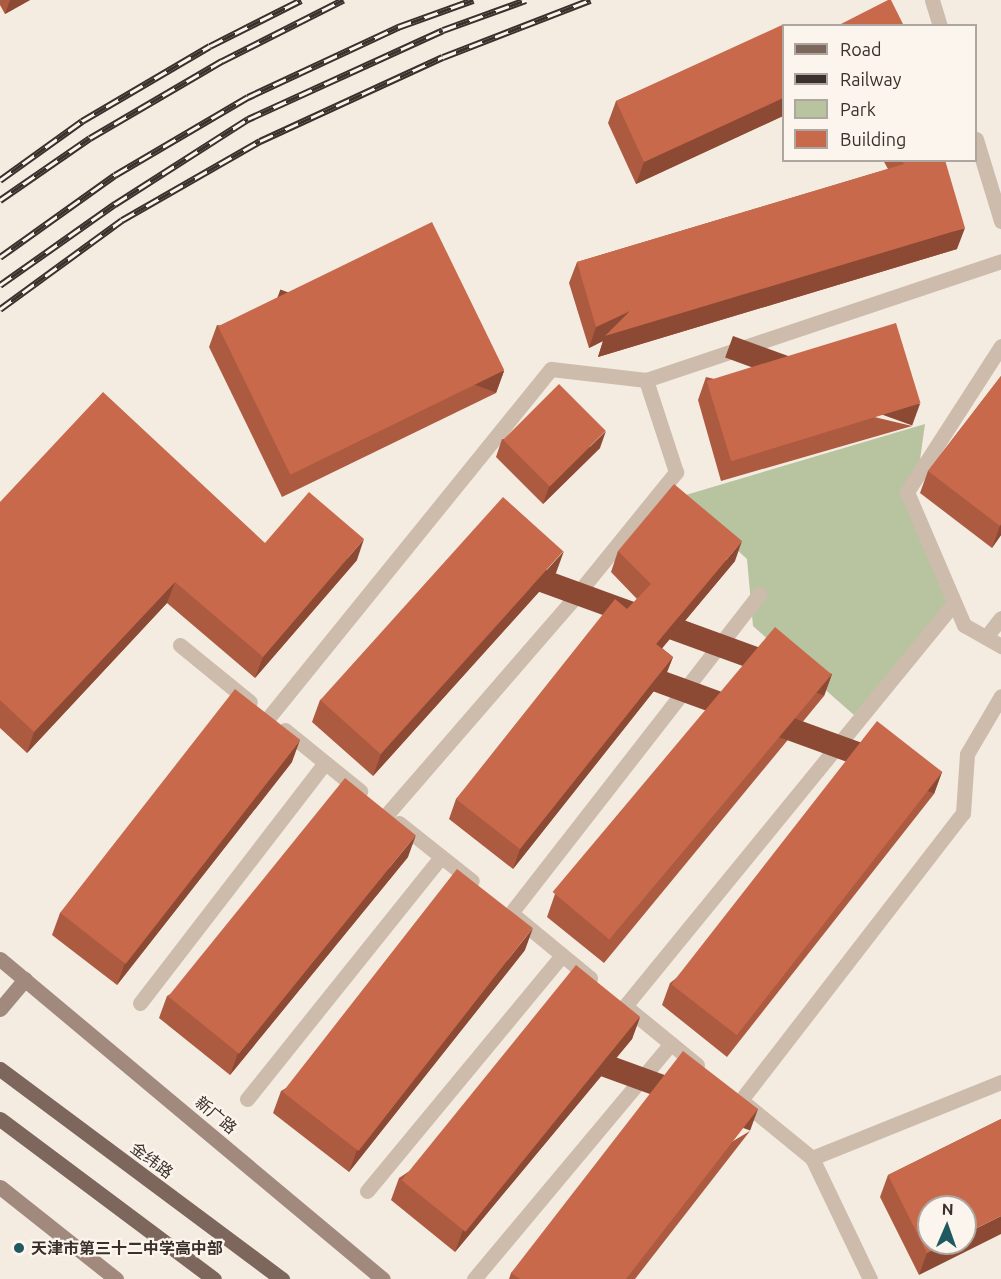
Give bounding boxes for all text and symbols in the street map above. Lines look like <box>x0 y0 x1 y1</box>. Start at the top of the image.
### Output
legend <box>782 24 977 162</box>
text: Road <box>840 39 882 59</box>
text: Railway <box>840 69 901 89</box>
text: Park <box>840 99 876 119</box>
text: Building <box>840 129 906 149</box>
street label: 新广路 <box>191 1092 241 1138</box>
street label: 金纬路 <box>127 1138 177 1182</box>
north arrow <box>917 1195 977 1255</box>
text: N <box>941 1200 954 1218</box>
place label: 天津市第三十二中学高中部 <box>31 1238 223 1258</box>
marker: 天津市第三十二中学高中部 <box>12 1241 26 1255</box>

